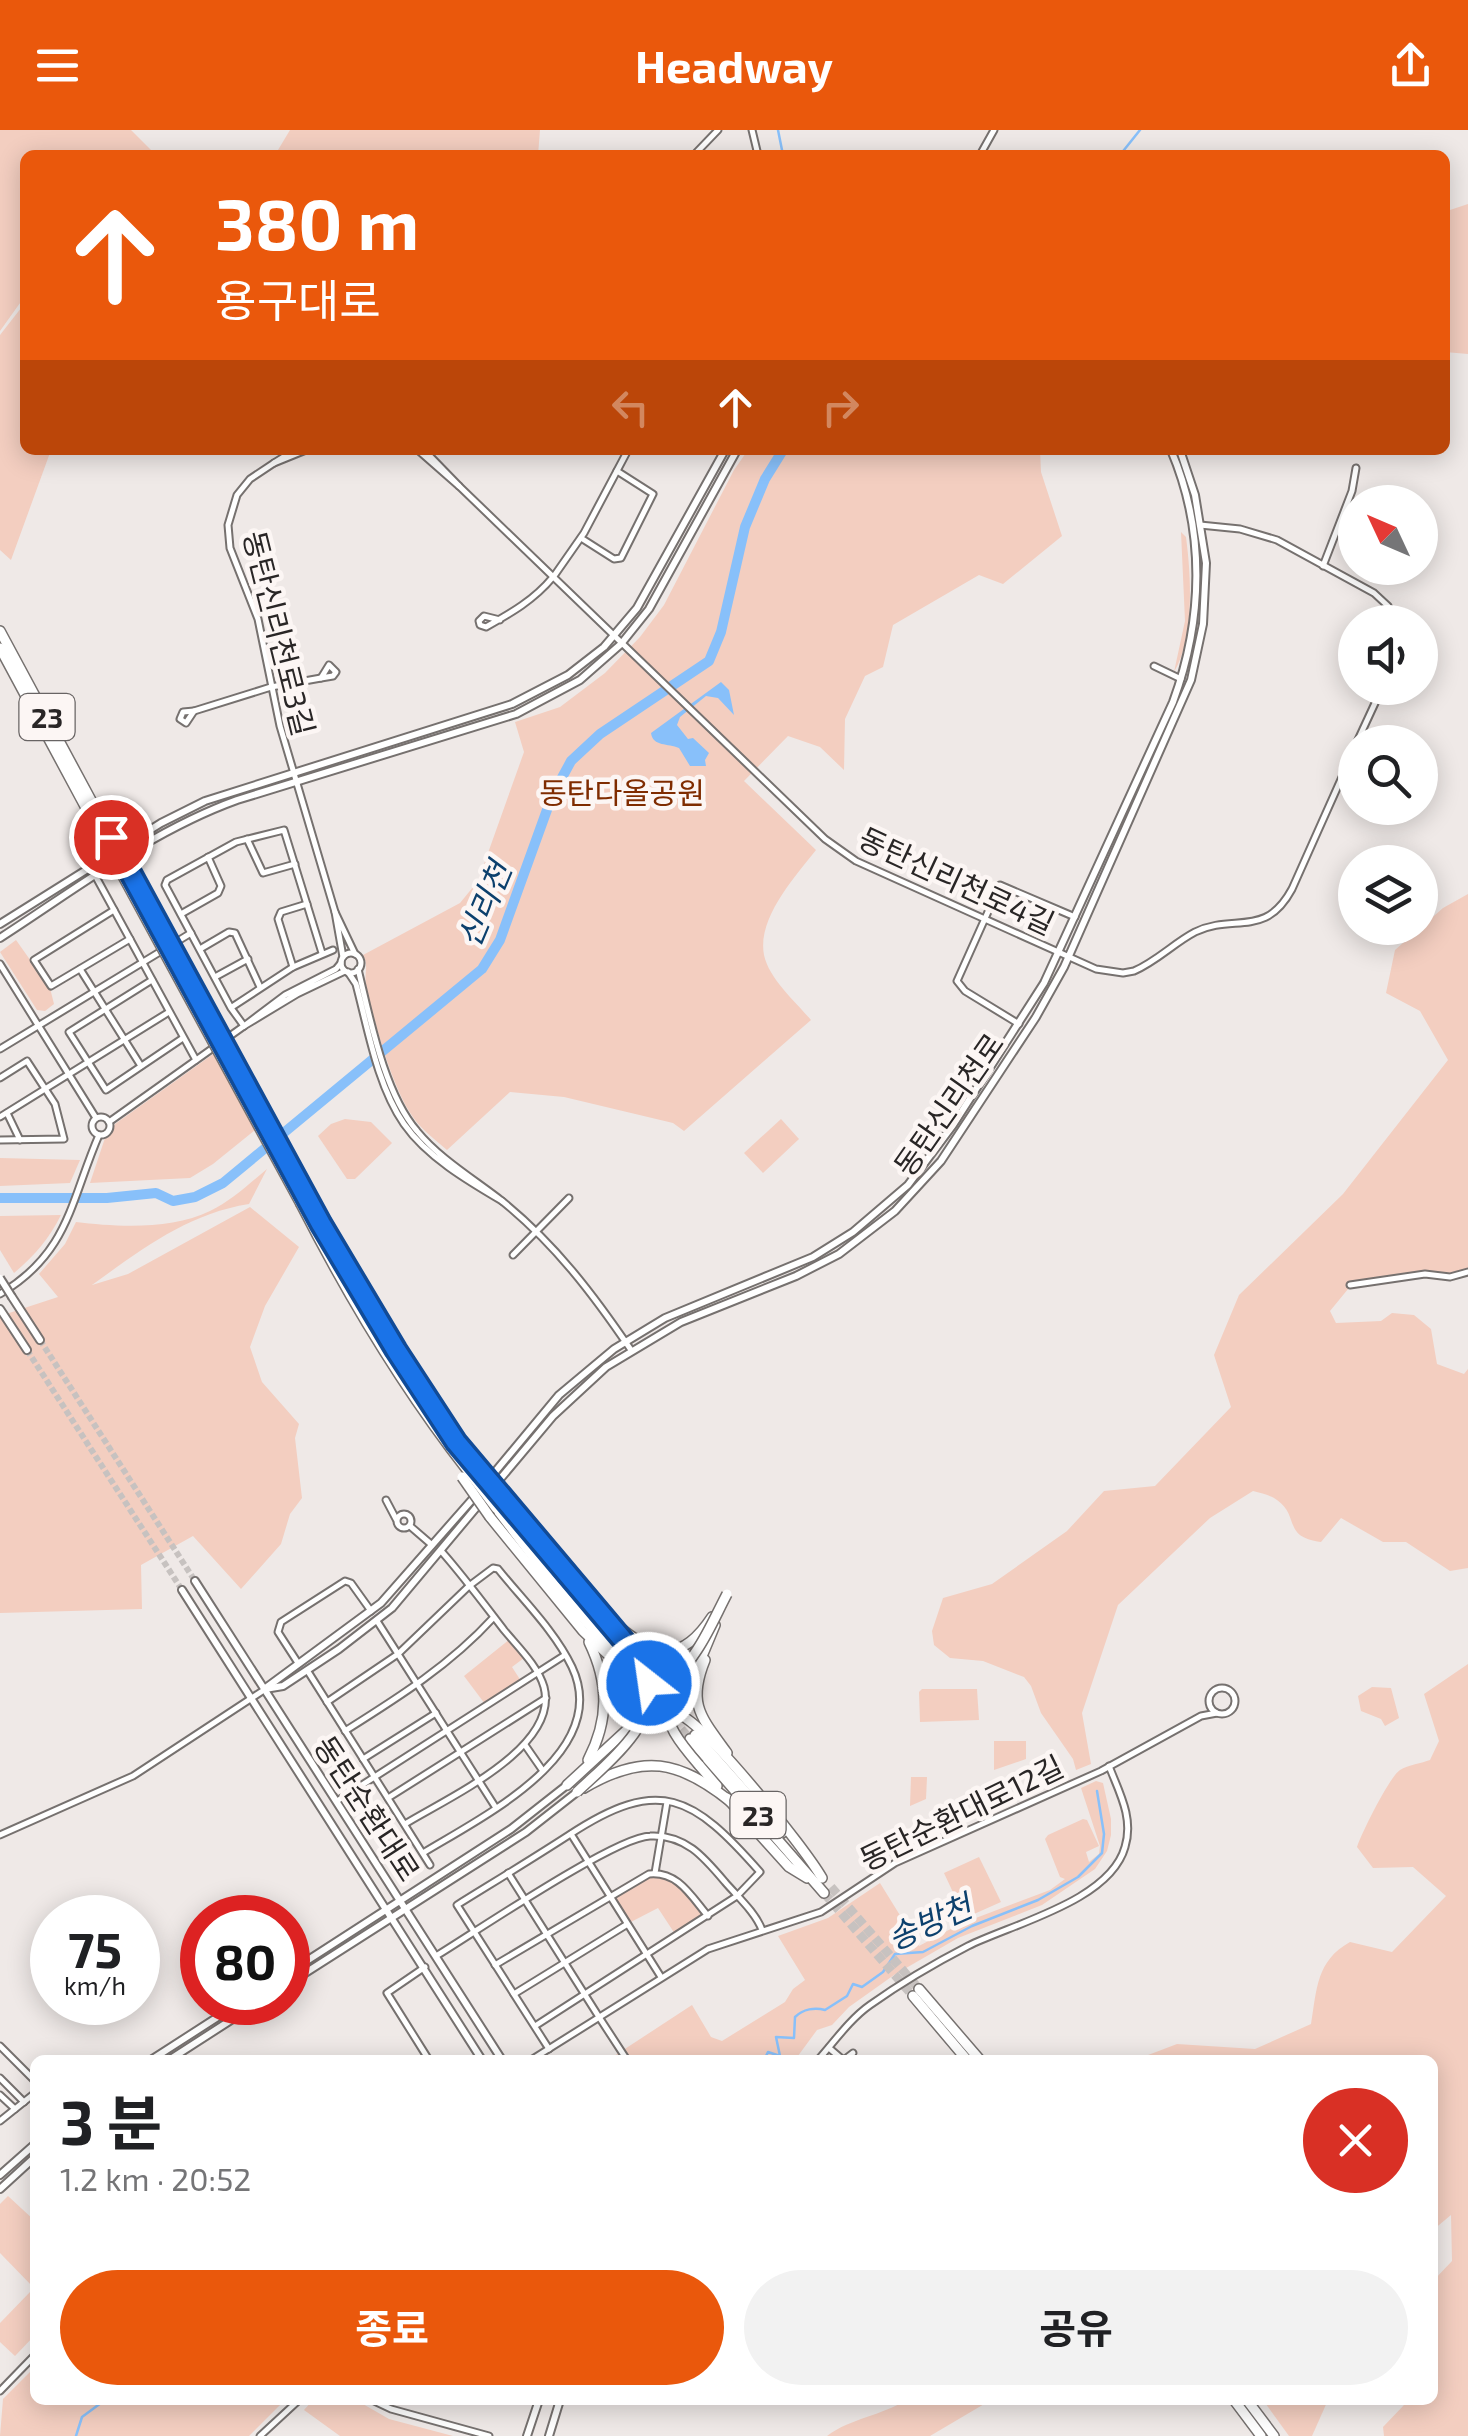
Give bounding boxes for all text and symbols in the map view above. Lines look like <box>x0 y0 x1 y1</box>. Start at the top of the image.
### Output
icon: menu <box>30 38 85 93</box>
text: Headway <box>635 38 833 92</box>
icon: share <box>1383 38 1438 93</box>
text: 380 m <box>215 180 419 264</box>
icon: ahead <box>50 190 180 320</box>
text: 용구대로 <box>215 272 381 326</box>
icon: left <box>603 380 658 435</box>
icon: ahead <box>708 380 763 435</box>
icon: right <box>813 380 868 435</box>
north arrow <box>1338 485 1438 585</box>
map controls <box>1338 485 1438 945</box>
street label: 동탄신리천로3길 <box>237 527 323 739</box>
button: sound <box>1338 605 1438 705</box>
road number: 23 <box>20 694 74 740</box>
button: search <box>1338 725 1438 825</box>
park label: 동탄다올공원 <box>539 774 705 810</box>
pin <box>69 795 154 880</box>
icon: arrive <box>84 810 139 865</box>
street label: 동탄신리천로4길 <box>853 819 1061 941</box>
button: layers <box>1338 845 1438 945</box>
water label: 신리천 <box>448 853 519 952</box>
street label: 동탄신리천로 <box>886 1026 1010 1182</box>
position arrow <box>597 1631 701 1735</box>
street label: 동탄순환대로 <box>308 1729 428 1887</box>
street label: 동탄순환대로12길 <box>853 1747 1069 1877</box>
road number: 23 <box>730 1792 786 1838</box>
water label: 송방천 <box>881 1884 980 1956</box>
speed limit sign: 80 <box>180 1895 310 2025</box>
text: 75 <box>68 1918 122 1978</box>
text: km/h <box>64 1970 126 2000</box>
text: 3 분 <box>60 2085 162 2157</box>
button: close <box>1303 2088 1408 2193</box>
text: 1.2 km · 20:52 <box>60 2159 251 2197</box>
button: 종료 <box>60 2270 724 2385</box>
button: 공유 <box>744 2270 1408 2385</box>

